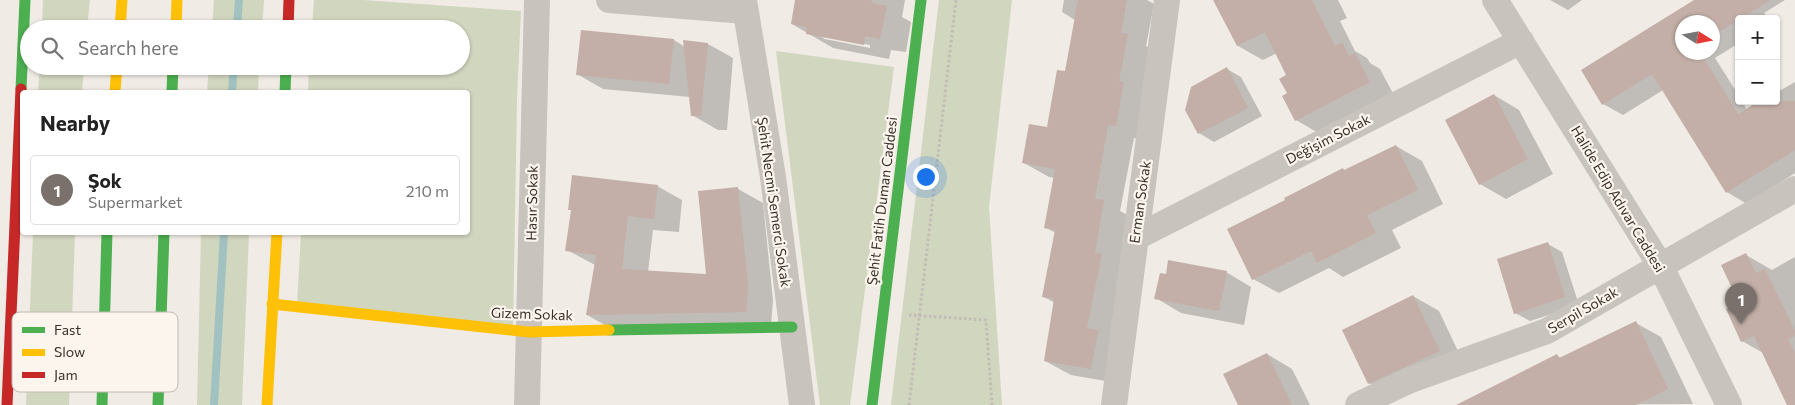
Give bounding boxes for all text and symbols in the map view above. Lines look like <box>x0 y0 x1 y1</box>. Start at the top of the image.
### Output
north arrow <box>1675 15 1720 60</box>
map controls <box>1735 15 1780 105</box>
button: + <box>1735 15 1780 60</box>
search box <box>20 20 470 75</box>
icon: search <box>38 34 66 62</box>
text: Search here <box>78 36 178 59</box>
button: − <box>1735 60 1780 105</box>
text: Nearby <box>40 110 110 135</box>
street label: Değişim Sokak <box>1283 110 1373 167</box>
street label: Şehit Necmi Semerci Sokak <box>754 116 795 289</box>
street label: Şehit Fatih Duman Caddesi <box>863 116 900 286</box>
street label: Halide Edip Adıvar Caddesi <box>1568 122 1669 275</box>
street label: Erman Sokak <box>1125 159 1154 244</box>
your location <box>913 164 939 190</box>
street label: Hasır Sokak <box>522 165 541 241</box>
text: Şok <box>88 169 122 192</box>
text: 1 <box>53 181 61 200</box>
text: 210 m <box>406 181 449 200</box>
text: Supermarket <box>88 192 183 211</box>
street label: Serpil Sokak <box>1545 282 1621 337</box>
pin: 1 <box>1725 283 1757 324</box>
street label: Gizem Sokak <box>491 304 574 323</box>
legend <box>12 312 178 392</box>
text: Fast <box>54 321 81 338</box>
text: Slow <box>54 343 85 360</box>
text: Jam <box>54 366 78 383</box>

